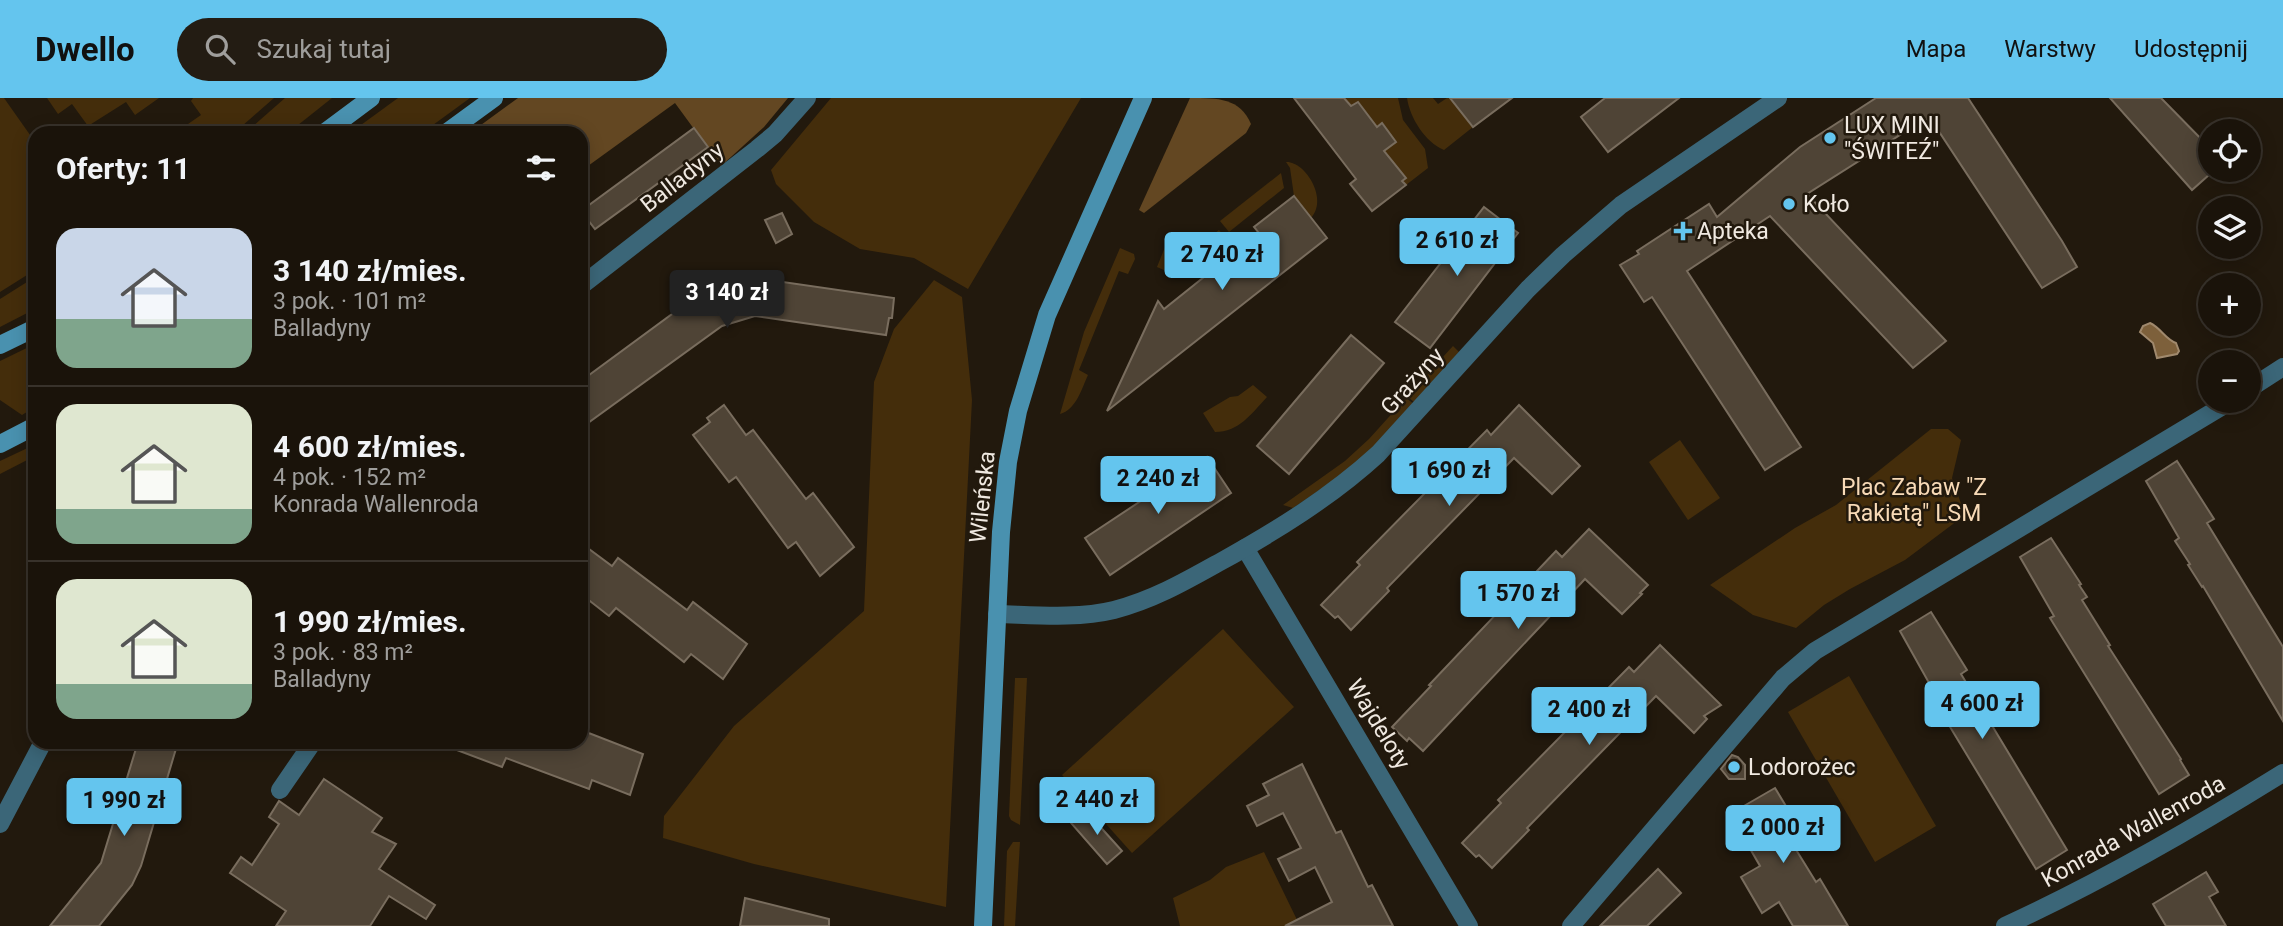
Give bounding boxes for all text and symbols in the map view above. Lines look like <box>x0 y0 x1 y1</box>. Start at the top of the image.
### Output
search box <box>177 18 667 81</box>
text: Dwello <box>35 30 135 69</box>
icon: search <box>201 30 239 68</box>
text: Szukaj tutaj <box>257 34 391 64</box>
text: Mapa <box>1906 35 1966 63</box>
text: Warstwy <box>2004 35 2096 63</box>
text: Udostępnij <box>2134 35 2248 63</box>
place label: LUX MINI "ŚWITEŹ" <box>1844 112 1940 165</box>
map controls <box>2198 119 2261 413</box>
button: locate <box>2198 119 2261 182</box>
marker: LUX MINI "ŚWITEŹ" <box>1822 130 1838 146</box>
street label: Balladyny <box>635 137 729 218</box>
icon: filters <box>522 149 560 187</box>
text: Oferty: 11 <box>56 151 191 186</box>
place label: Koło <box>1803 191 1850 218</box>
marker: Koło <box>1781 196 1797 212</box>
button: layers <box>2198 196 2261 259</box>
pin: 2 610 zł <box>1385 218 1529 278</box>
place label: Apteka <box>1697 218 1769 245</box>
marker: Apteka <box>1675 223 1691 239</box>
text: 2 610 zł <box>1416 227 1498 254</box>
pin: 2 740 zł <box>1150 232 1294 292</box>
text: 2 740 zł <box>1181 241 1263 268</box>
text: 3 140 zł/mies. <box>273 253 467 288</box>
icon: home <box>112 256 196 340</box>
pin: 3 140 zł <box>655 271 799 330</box>
button: + <box>2198 273 2261 336</box>
text: 3 140 zł <box>686 279 768 306</box>
text: 3 pok. · 101 m² <box>273 288 426 315</box>
text: Balladyny <box>273 315 371 342</box>
street label: Grażyny <box>1375 342 1450 421</box>
button: − <box>2198 350 2261 413</box>
text: 4 600 zł/mies. <box>273 429 467 464</box>
icon: home <box>112 432 196 516</box>
pin: 1 690 zł <box>1377 448 1521 508</box>
street label: Wileńska <box>964 450 1001 544</box>
pin: 2 240 zł <box>1086 456 1230 516</box>
text: 1 690 zł <box>1408 457 1490 484</box>
text: 4 pok. · 152 m² <box>273 464 426 491</box>
text: 2 240 zł <box>1117 465 1199 492</box>
park label: Plac Zabaw "Z Rakietą" LSM <box>1841 474 1987 527</box>
text: Konrada Wallenroda <box>273 491 479 518</box>
pin: 1 570 zł <box>1446 572 1590 631</box>
text: 1 570 zł <box>1477 580 1559 607</box>
text: 1 990 zł/mies. <box>273 604 467 639</box>
icon: home <box>112 607 196 691</box>
text: 3 pok. · 83 m² <box>273 639 413 666</box>
text: Balladyny <box>273 666 371 693</box>
street label: Wajdeloty <box>1341 674 1416 774</box>
pin: 4 600 zł <box>1910 682 2054 741</box>
pin: 2 400 zł <box>1517 688 1661 747</box>
text: 4 600 zł <box>1941 690 2023 717</box>
text: 2 400 zł <box>1548 696 1630 723</box>
place label: Lodorożec <box>1748 754 1856 781</box>
marker: Lodorożec <box>1726 759 1742 775</box>
street label: Konrada Wallenroda <box>2037 770 2230 893</box>
pin: 1 990 zł <box>52 778 196 838</box>
pin: 2 440 zł <box>1025 778 1169 837</box>
text: 2 440 zł <box>1056 786 1138 813</box>
text: 1 990 zł <box>83 787 165 814</box>
pin: 2 000 zł <box>1711 806 1855 865</box>
text: 2 000 zł <box>1742 814 1824 841</box>

